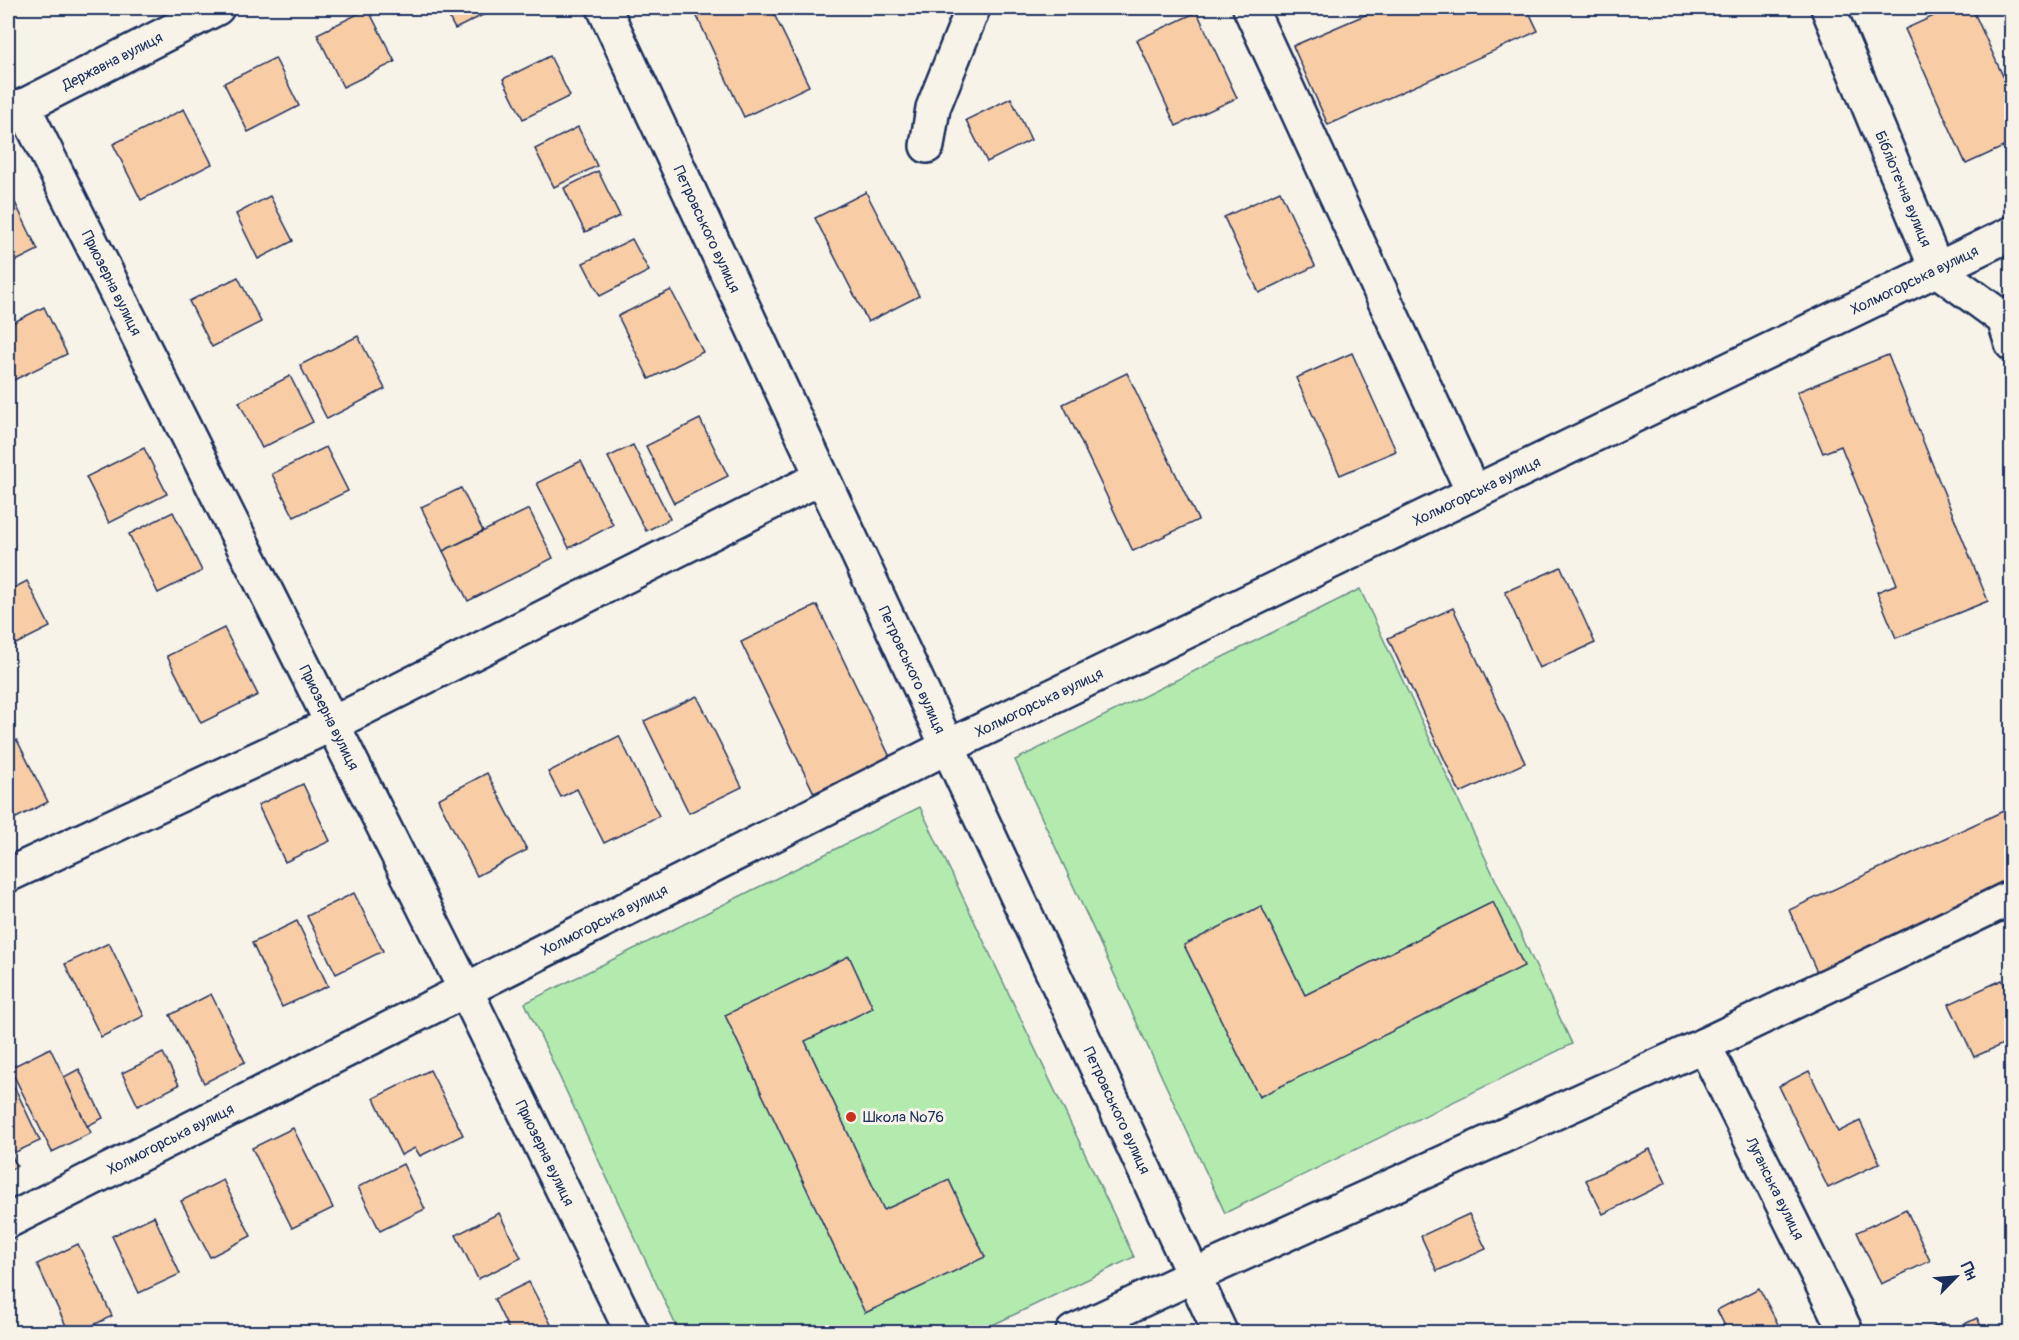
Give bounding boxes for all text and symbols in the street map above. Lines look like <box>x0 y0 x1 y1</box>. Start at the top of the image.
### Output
street label: Державна вулиця <box>58 28 166 95</box>
street label: Бібліотечна вулиця <box>1871 128 1936 250</box>
street label: Петровського вулиця <box>669 163 745 296</box>
street label: Приозерна вулиця <box>77 227 146 339</box>
street label: Холмогорська вулиця <box>1847 241 1981 319</box>
street label: Холмогорська вулиця <box>1410 452 1544 530</box>
street label: Петровського вулиця <box>874 603 950 736</box>
street label: Приозерна вулиця <box>295 662 363 773</box>
street label: Холмогорська вулиця <box>972 664 1106 742</box>
street label: Холмогорська вулиця <box>538 880 671 960</box>
street label: Петровського вулиця <box>1079 1044 1155 1177</box>
street label: Приозерна вулиця <box>511 1097 579 1209</box>
street label: Холмогорська вулиця <box>104 1099 237 1179</box>
place label: Школа №76 <box>863 1108 944 1127</box>
marker: Школа №76 <box>844 1110 858 1124</box>
street label: Луганська вулиця <box>1741 1133 1808 1243</box>
north arrow <box>1926 1247 1986 1307</box>
text: Пн <box>1956 1259 1981 1283</box>

